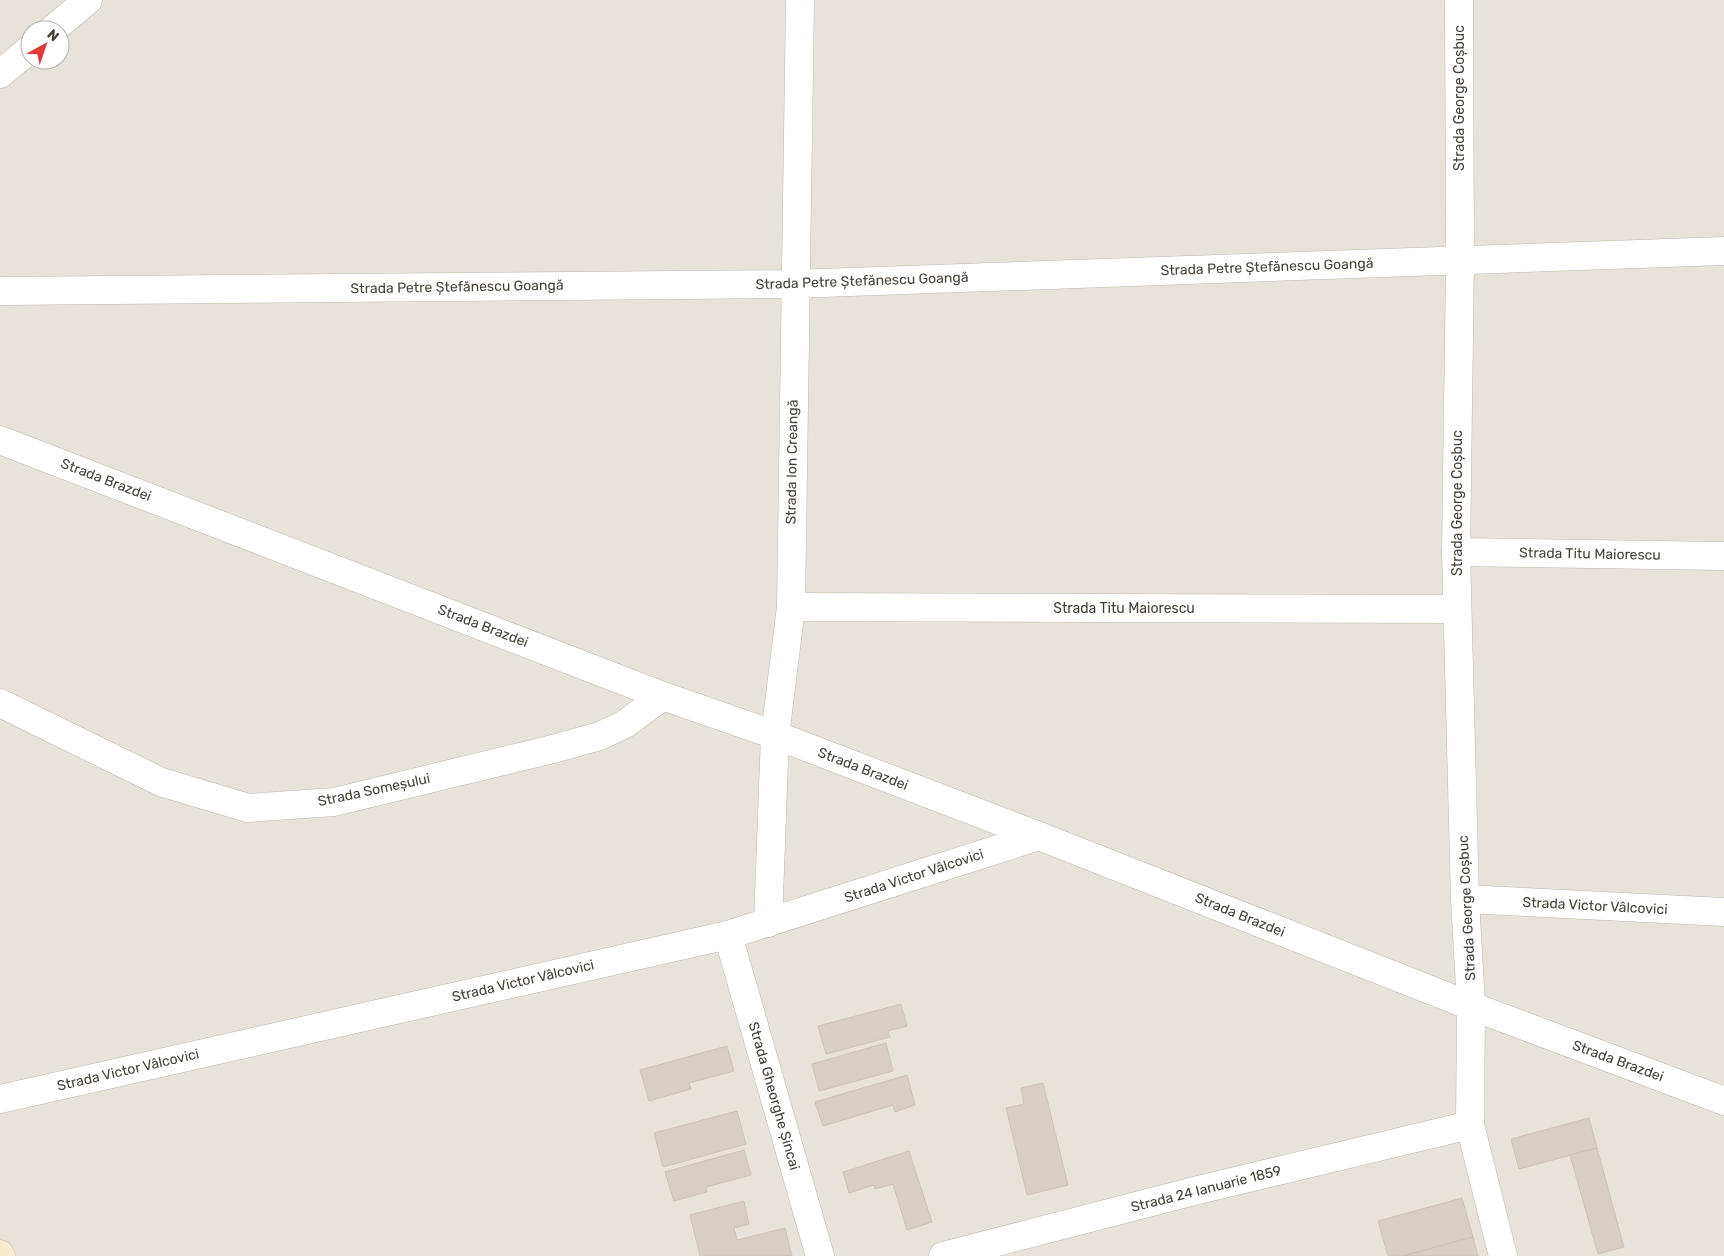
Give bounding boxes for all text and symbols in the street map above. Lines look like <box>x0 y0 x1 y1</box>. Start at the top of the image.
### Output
north arrow <box>20 20 70 70</box>
street label: Strada George Coșbuc <box>1451 25 1468 171</box>
text: N <box>44 26 62 45</box>
street label: Strada Petre Ștefănescu Goangă <box>1160 255 1374 279</box>
street label: Strada Petre Ștefănescu Goangă <box>755 269 969 293</box>
street label: Strada Petre Ștefănescu Goangă <box>350 277 564 297</box>
street label: Strada Ion Creangă <box>782 399 802 525</box>
street label: Strada George Coșbuc <box>1449 430 1466 576</box>
street label: Strada Brazdei <box>58 455 154 505</box>
street label: Strada Titu Maiorescu <box>1519 544 1661 564</box>
street label: Strada Titu Maiorescu <box>1053 600 1195 617</box>
street label: Strada Brazdei <box>435 601 531 651</box>
street label: Strada Brazdei <box>815 744 911 794</box>
street label: Strada Someșului <box>316 770 432 810</box>
street label: Strada George Coșbuc <box>1455 834 1479 981</box>
street label: Strada Victor Vâlcovici <box>842 845 986 907</box>
street label: Strada Brazdei <box>1193 889 1287 941</box>
street label: Strada Victor Vâlcovici <box>1522 894 1668 918</box>
street label: Strada Victor Vâlcovici <box>450 956 596 1006</box>
street label: Strada Gheorghe Șincai <box>745 1020 803 1172</box>
street label: Strada Brazdei <box>1570 1037 1666 1085</box>
street label: Strada Victor Vâlcovici <box>55 1045 201 1095</box>
street label: Strada 24 Ianuarie 1859 <box>1129 1162 1283 1216</box>

